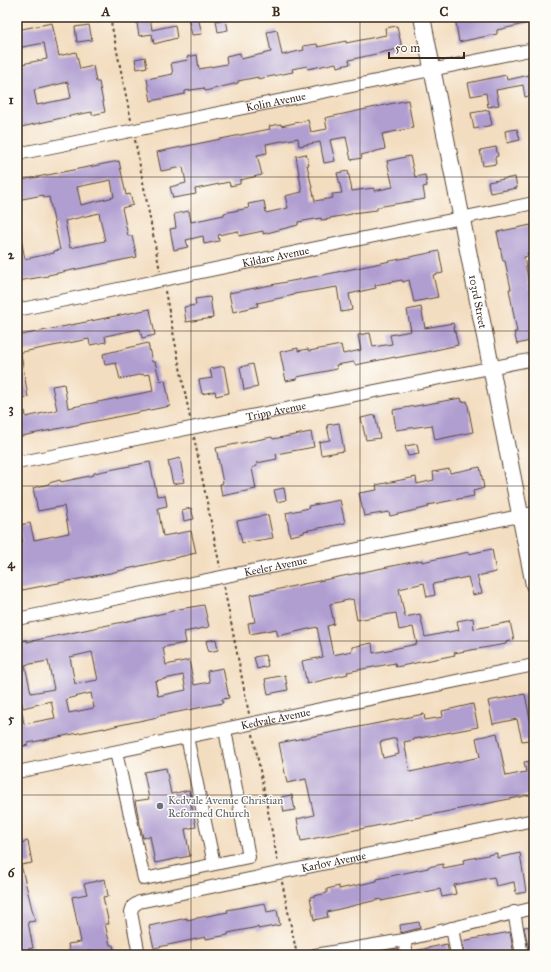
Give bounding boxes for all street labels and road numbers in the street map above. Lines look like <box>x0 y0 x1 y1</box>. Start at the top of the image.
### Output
street label: Kolin Avenue <box>245 89 307 114</box>
street label: Kildare Avenue <box>241 244 311 270</box>
street label: 103rd Street <box>466 274 489 330</box>
street label: Tripp Avenue <box>245 399 307 424</box>
street label: Keeler Avenue <box>243 554 309 579</box>
street label: Kedvale Avenue <box>240 705 312 733</box>
street label: Karlov Avenue <box>300 849 368 875</box>

